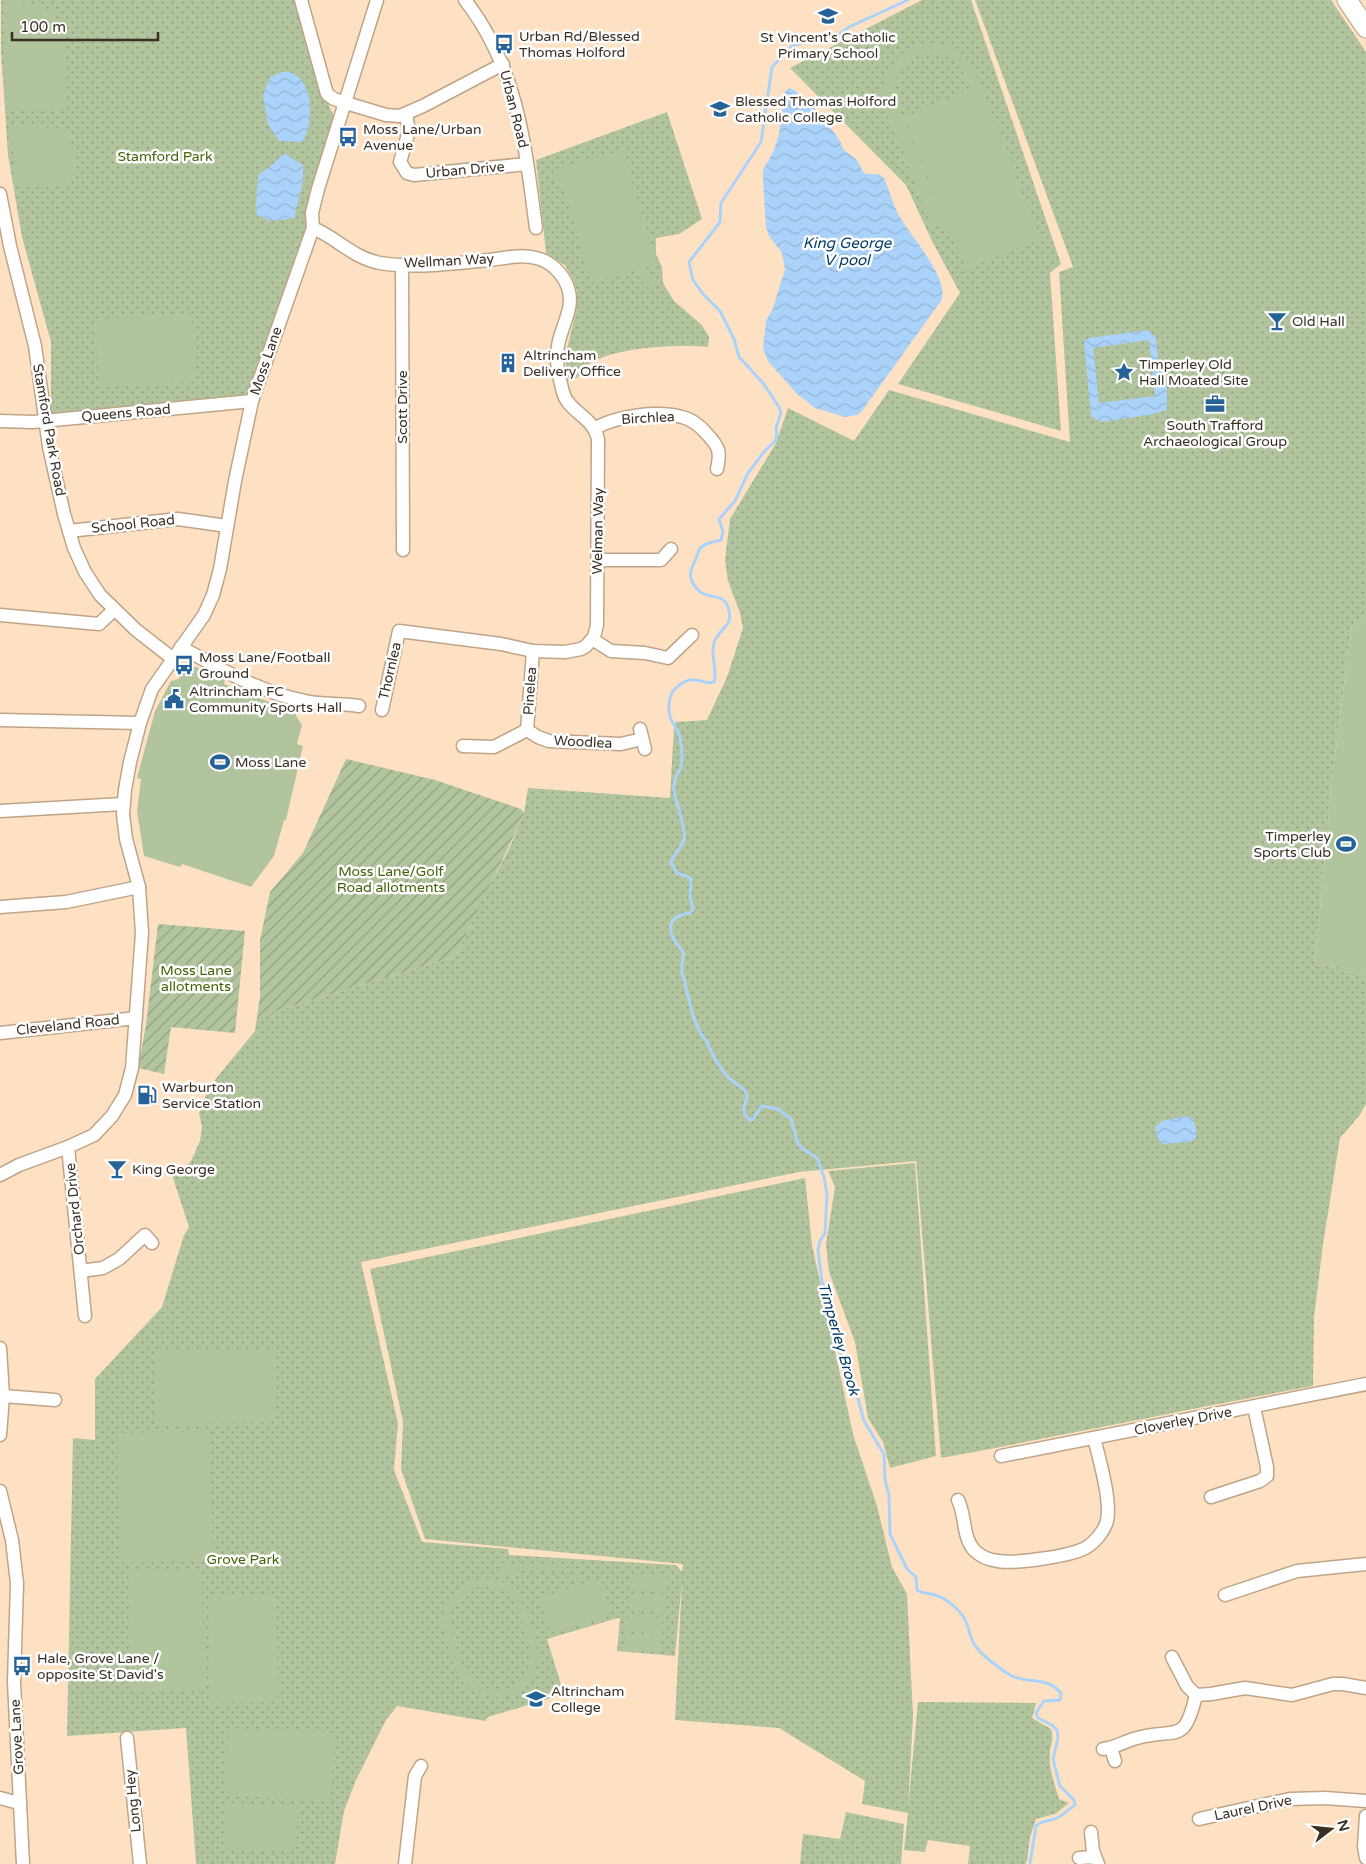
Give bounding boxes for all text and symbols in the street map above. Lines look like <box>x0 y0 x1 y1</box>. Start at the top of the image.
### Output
school or university icon: St Vincent's Catholic Primary School <box>817 5 839 27</box>
scale bar <box>12 10 159 42</box>
text: 100 m <box>20 18 66 36</box>
place label: Urban Rd/Blessed Thomas Holford <box>519 28 640 61</box>
place label: St Vincent's Catholic Primary School <box>760 29 896 62</box>
bus stop icon: Urban Rd/Blessed Thomas Holford <box>493 33 515 55</box>
street label: Urban Road <box>496 68 532 150</box>
place label: Blessed Thomas Holford Catholic College <box>735 93 896 126</box>
school or university icon: Blessed Thomas Holford Catholic College <box>709 98 731 120</box>
place label: Moss Lane/Urban Avenue <box>363 121 481 154</box>
bus stop icon: Moss Lane/Urban Avenue <box>337 126 359 148</box>
park label: Stamford Park <box>117 148 213 165</box>
street label: Urban Drive <box>425 158 505 182</box>
water label: King George V pool <box>803 234 893 269</box>
street label: Wellman Way <box>404 250 495 272</box>
bar icon: Old Hall <box>1266 310 1288 332</box>
place label: Old Hall <box>1292 313 1345 330</box>
street label: Moss Lane <box>246 324 286 397</box>
place label: Altrincham Delivery Office <box>523 347 621 380</box>
building icon: Altrincham Delivery Office <box>497 352 519 374</box>
place label: Timperley Old Hall Moated Site <box>1139 356 1248 389</box>
place icon: Timperley Old Hall Moated Site <box>1113 361 1135 383</box>
street label: Stamford Park Road <box>29 363 69 497</box>
street label: Scott Drive <box>394 370 411 444</box>
office icon: South Trafford Archaeological Group <box>1204 393 1226 415</box>
street label: Queens Road <box>81 401 171 425</box>
street label: Birchlea <box>621 408 675 428</box>
place label: South Trafford Archaeological Group <box>1143 417 1287 450</box>
street label: Welman Way <box>589 487 607 574</box>
street label: School Road <box>90 511 176 537</box>
street label: Thornlea <box>375 641 405 701</box>
place label: Moss Lane/Football Ground <box>199 649 330 682</box>
bus stop icon: Moss Lane/Football Ground <box>173 654 195 676</box>
street label: Pinelea <box>520 666 540 716</box>
place label: Altrincham FC Community Sports Hall <box>189 683 342 716</box>
public building icon: Altrincham FC Community Sports Hall <box>163 688 185 710</box>
street label: Woodlea <box>553 732 613 752</box>
sports icon: Moss Lane <box>209 751 231 773</box>
place label: Moss Lane <box>235 754 306 771</box>
place label: Timperley Sports Club <box>1253 828 1331 861</box>
sports icon: Timperley Sports Club <box>1335 833 1357 855</box>
park label: Moss Lane/Golf Road allotments <box>337 863 446 896</box>
park label: Moss Lane allotments <box>160 962 232 995</box>
street label: Cleveland Road <box>15 1011 121 1039</box>
place label: Warburton Service Station <box>162 1079 261 1112</box>
fuel station icon: Warburton Service Station <box>136 1084 158 1106</box>
bar icon: King George <box>106 1158 128 1180</box>
place label: King George <box>132 1161 215 1178</box>
street label: Orchard Drive <box>62 1162 88 1256</box>
water label: Timperley Brook <box>814 1281 864 1399</box>
street label: Cloverley Drive <box>1133 1403 1233 1439</box>
park label: Grove Park <box>207 1551 280 1568</box>
place label: Hale, Grove Lane / opposite St David's <box>37 1650 164 1683</box>
bus stop icon: Hale, Grove Lane / opposite St David's <box>11 1655 33 1677</box>
place label: Altrincham College <box>551 1683 624 1716</box>
school or university icon: Altrincham College <box>525 1688 547 1710</box>
street label: Grove Lane <box>7 1699 27 1775</box>
street label: Long Hey <box>121 1768 145 1833</box>
street label: Laurel Drive <box>1213 1791 1294 1825</box>
north arrow <box>1306 1804 1356 1854</box>
text: N <box>1333 1818 1353 1833</box>

